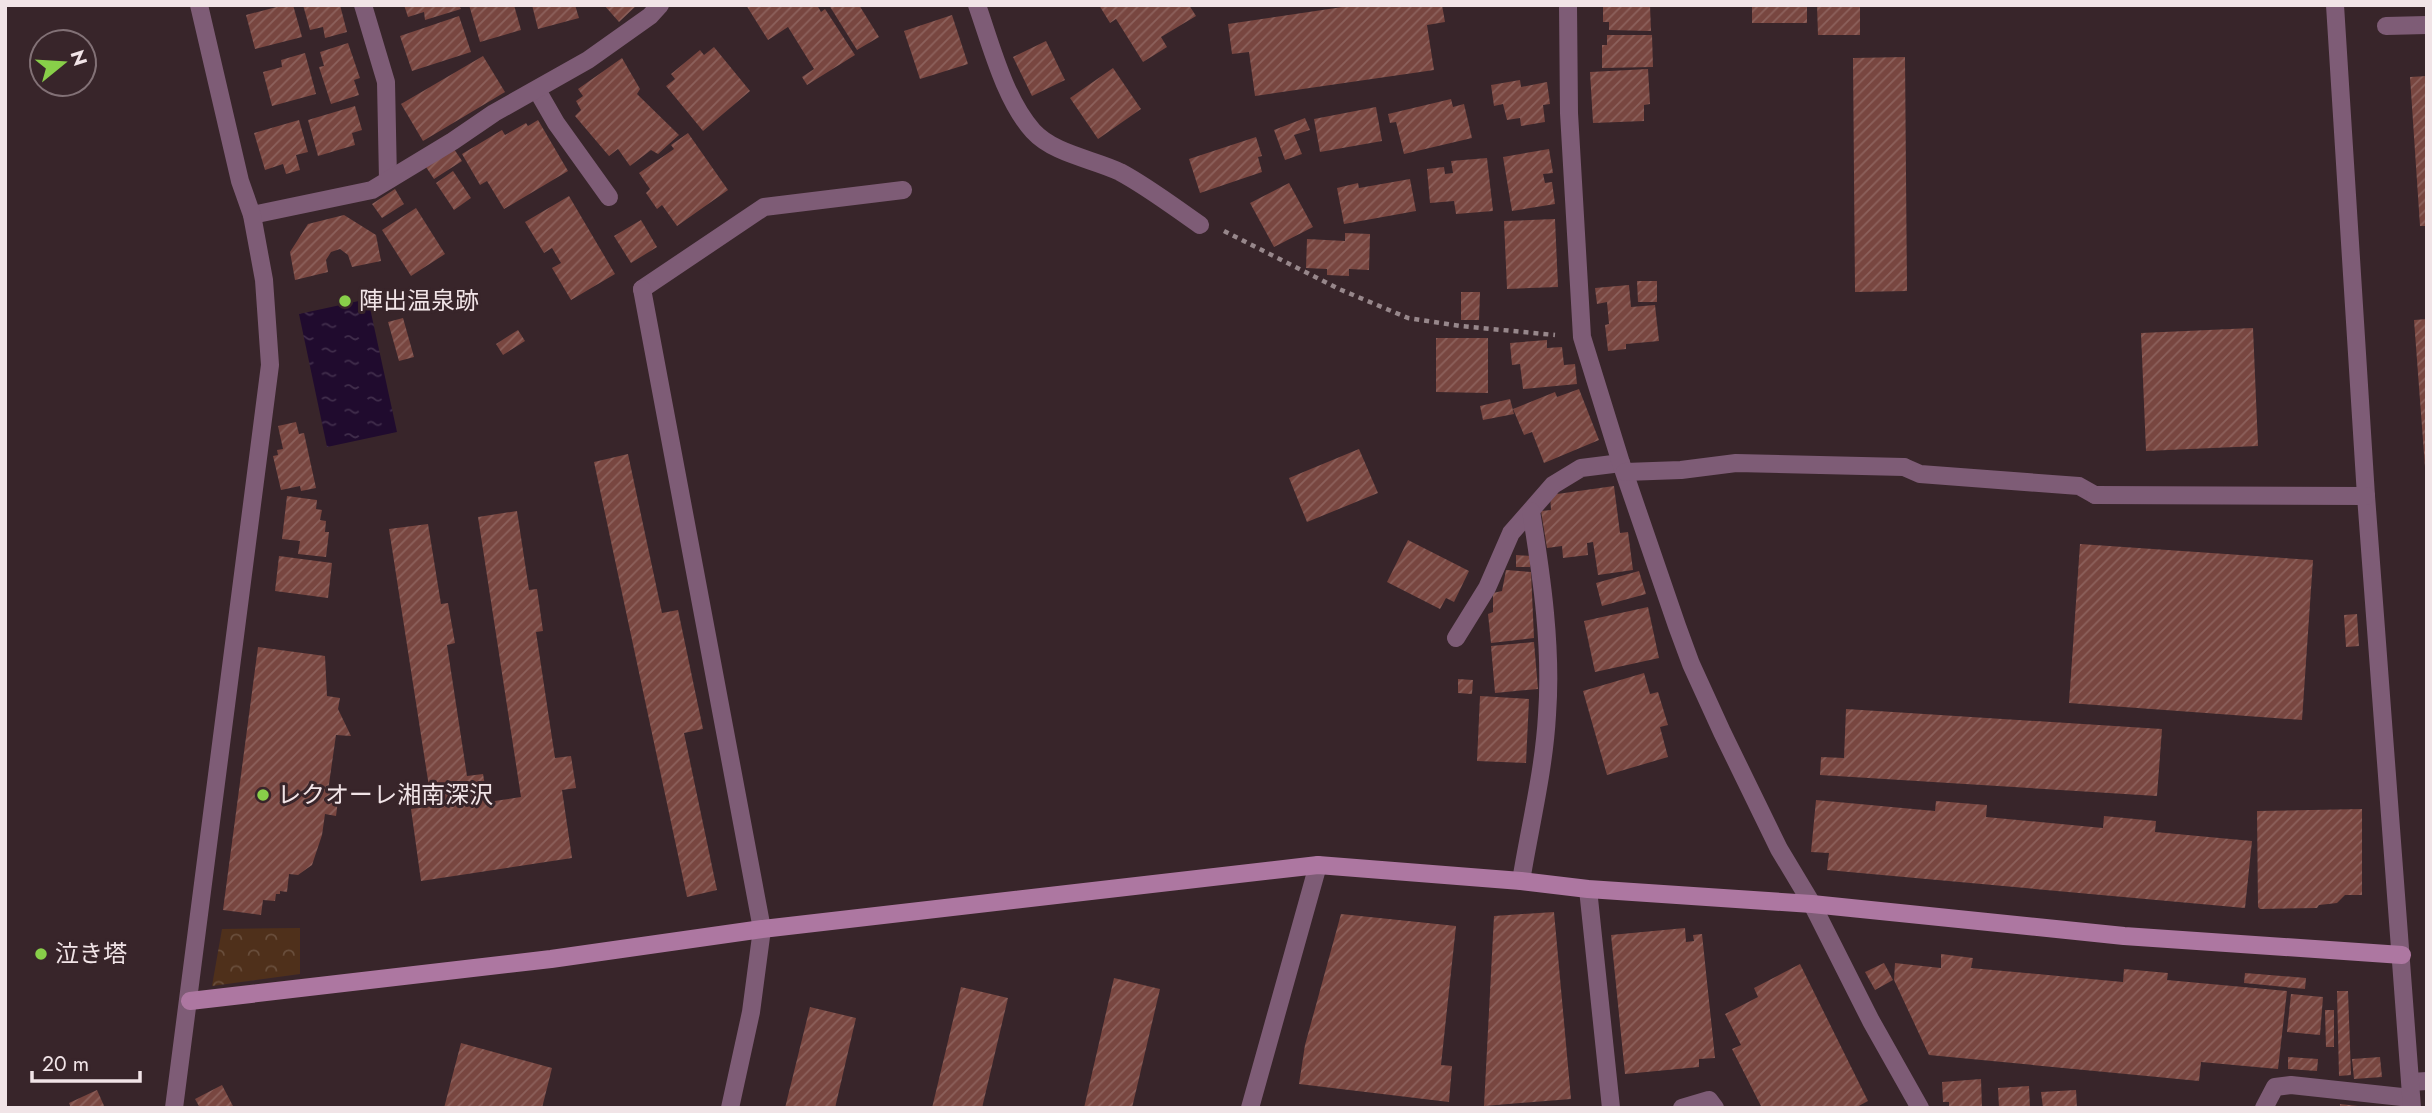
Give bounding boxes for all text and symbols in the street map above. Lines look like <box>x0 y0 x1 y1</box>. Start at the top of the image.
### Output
north arrow <box>28 28 98 98</box>
text: N <box>64 47 94 69</box>
place label: 陣出温泉跡 <box>359 283 479 318</box>
marker: 陣出温泉跡 <box>337 293 353 309</box>
place label: レクオーレ湘南深沢 <box>277 777 493 812</box>
marker: レクオーレ湘南深沢 <box>255 787 271 803</box>
place label: 泣き塔 <box>55 936 127 971</box>
marker: 泣き塔 <box>33 946 49 962</box>
scale bar <box>32 1040 140 1084</box>
text: 20 m <box>42 1049 89 1079</box>

